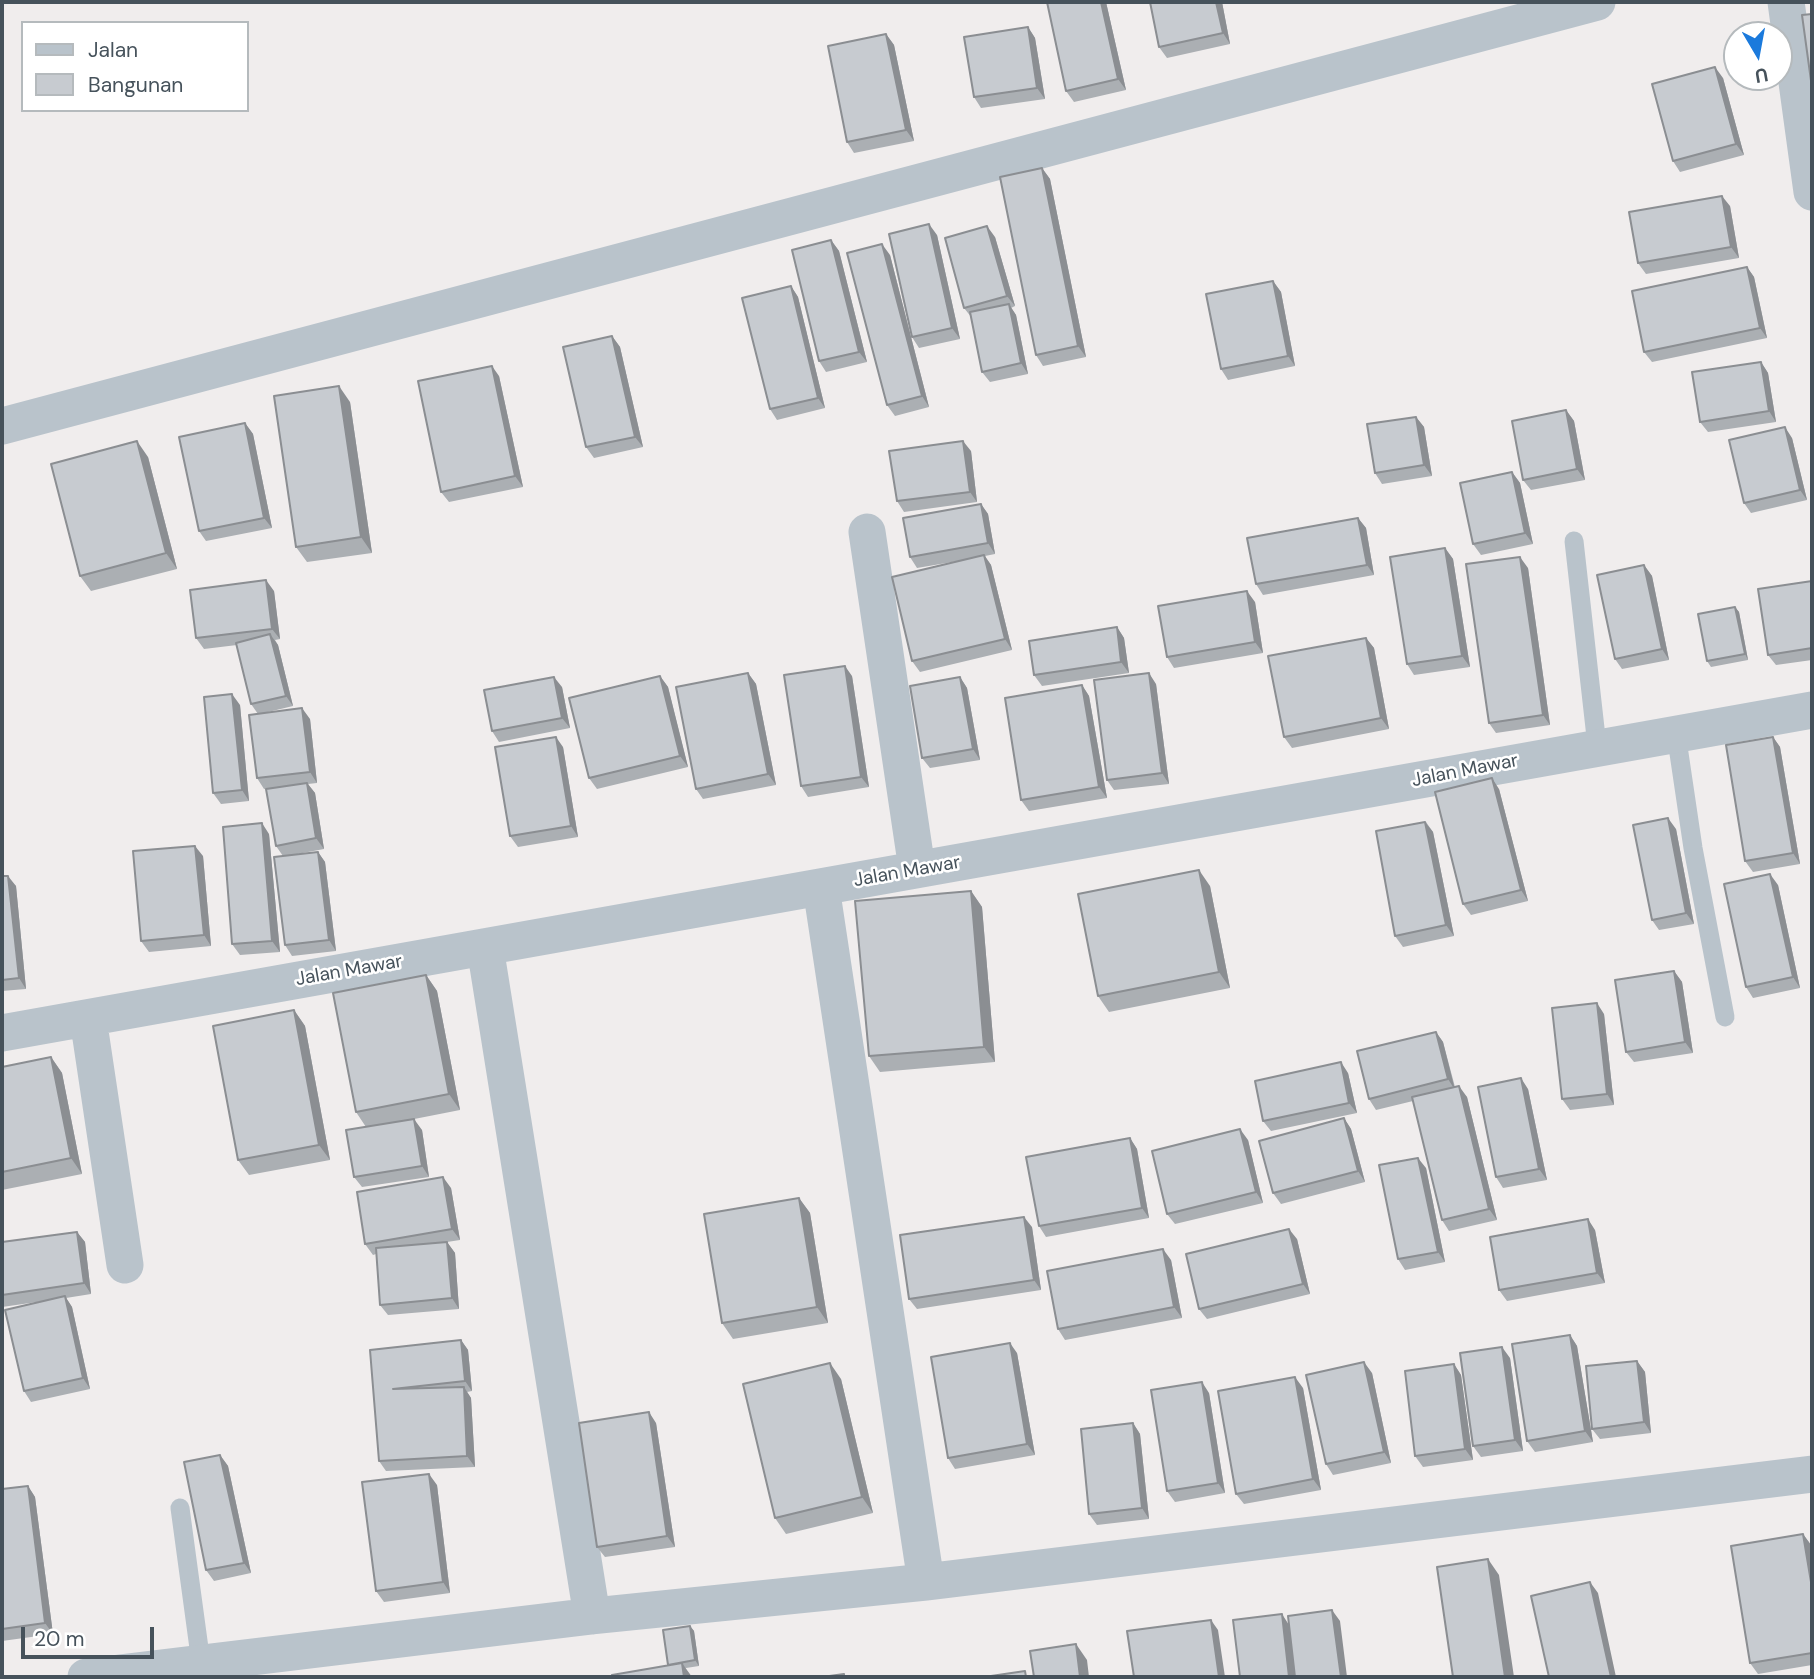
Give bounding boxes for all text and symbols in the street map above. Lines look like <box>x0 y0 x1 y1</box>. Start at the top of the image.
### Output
legend <box>21 21 248 112</box>
north arrow <box>1723 21 1793 91</box>
text: Jalan <box>88 36 138 64</box>
text: U <box>1753 62 1770 89</box>
text: Bangunan <box>88 71 183 99</box>
street label: Jalan Mawar <box>1410 750 1520 792</box>
street label: Jalan Mawar <box>852 851 962 893</box>
street label: Jalan Mawar <box>294 950 404 992</box>
scale bar <box>24 1612 158 1656</box>
text: 20 m <box>34 1625 85 1653</box>

